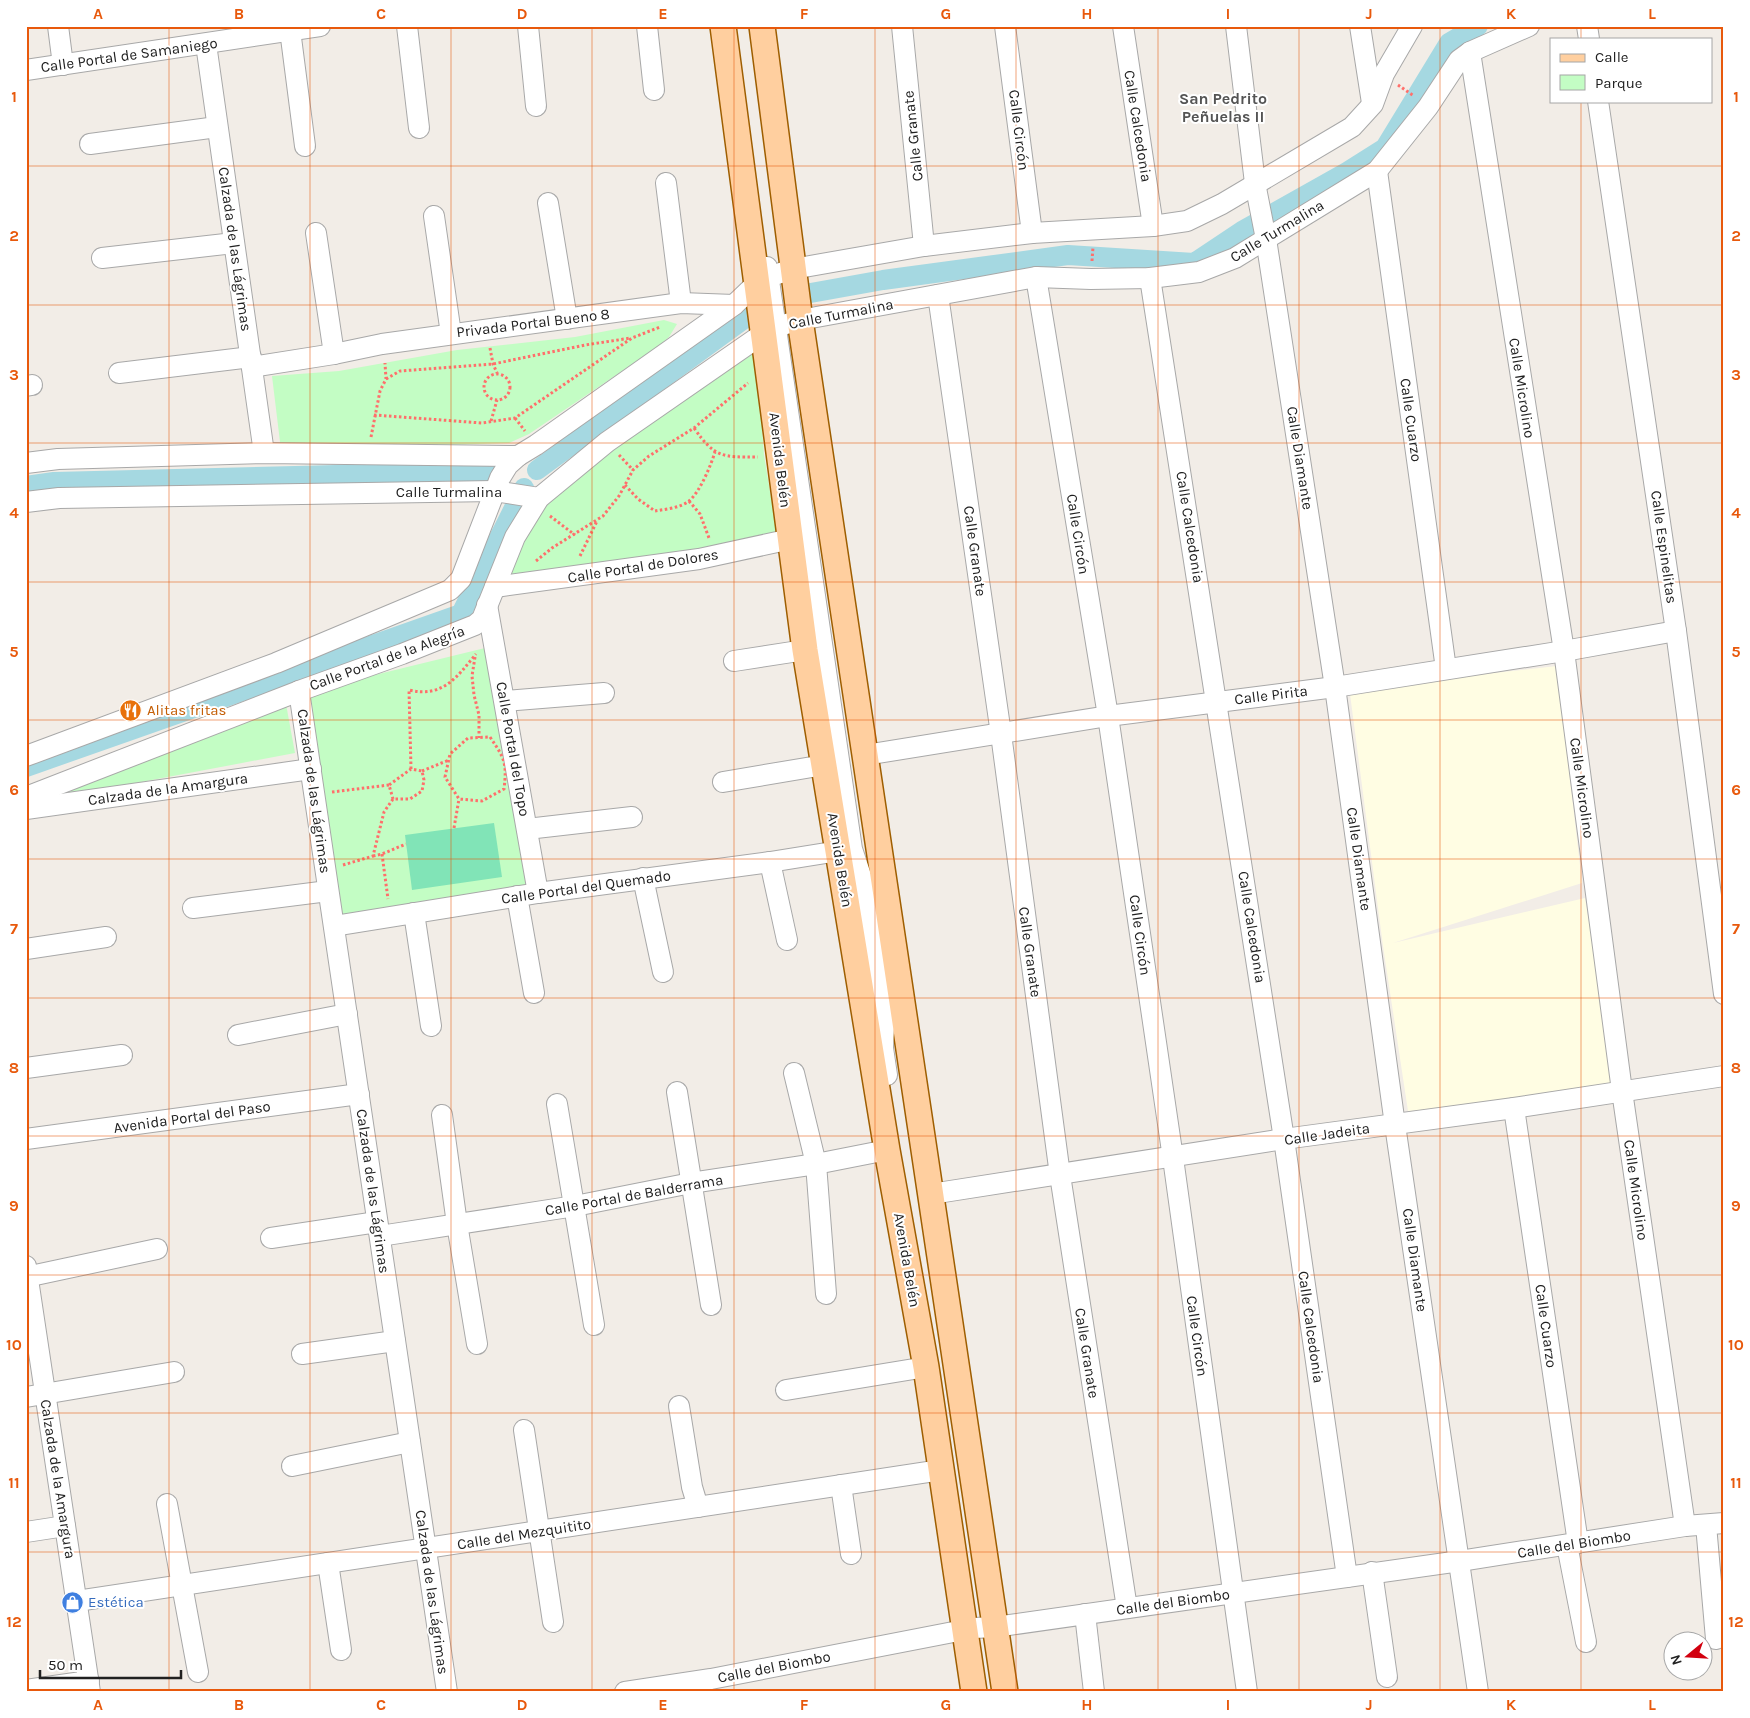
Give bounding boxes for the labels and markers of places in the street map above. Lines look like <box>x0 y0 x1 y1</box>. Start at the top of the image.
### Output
restaurant icon: Alitas fritas <box>119 698 143 722</box>
place label: Alitas fritas <box>147 701 226 719</box>
shop icon: Estética <box>60 1590 84 1614</box>
place label: Estética <box>88 1593 144 1611</box>

